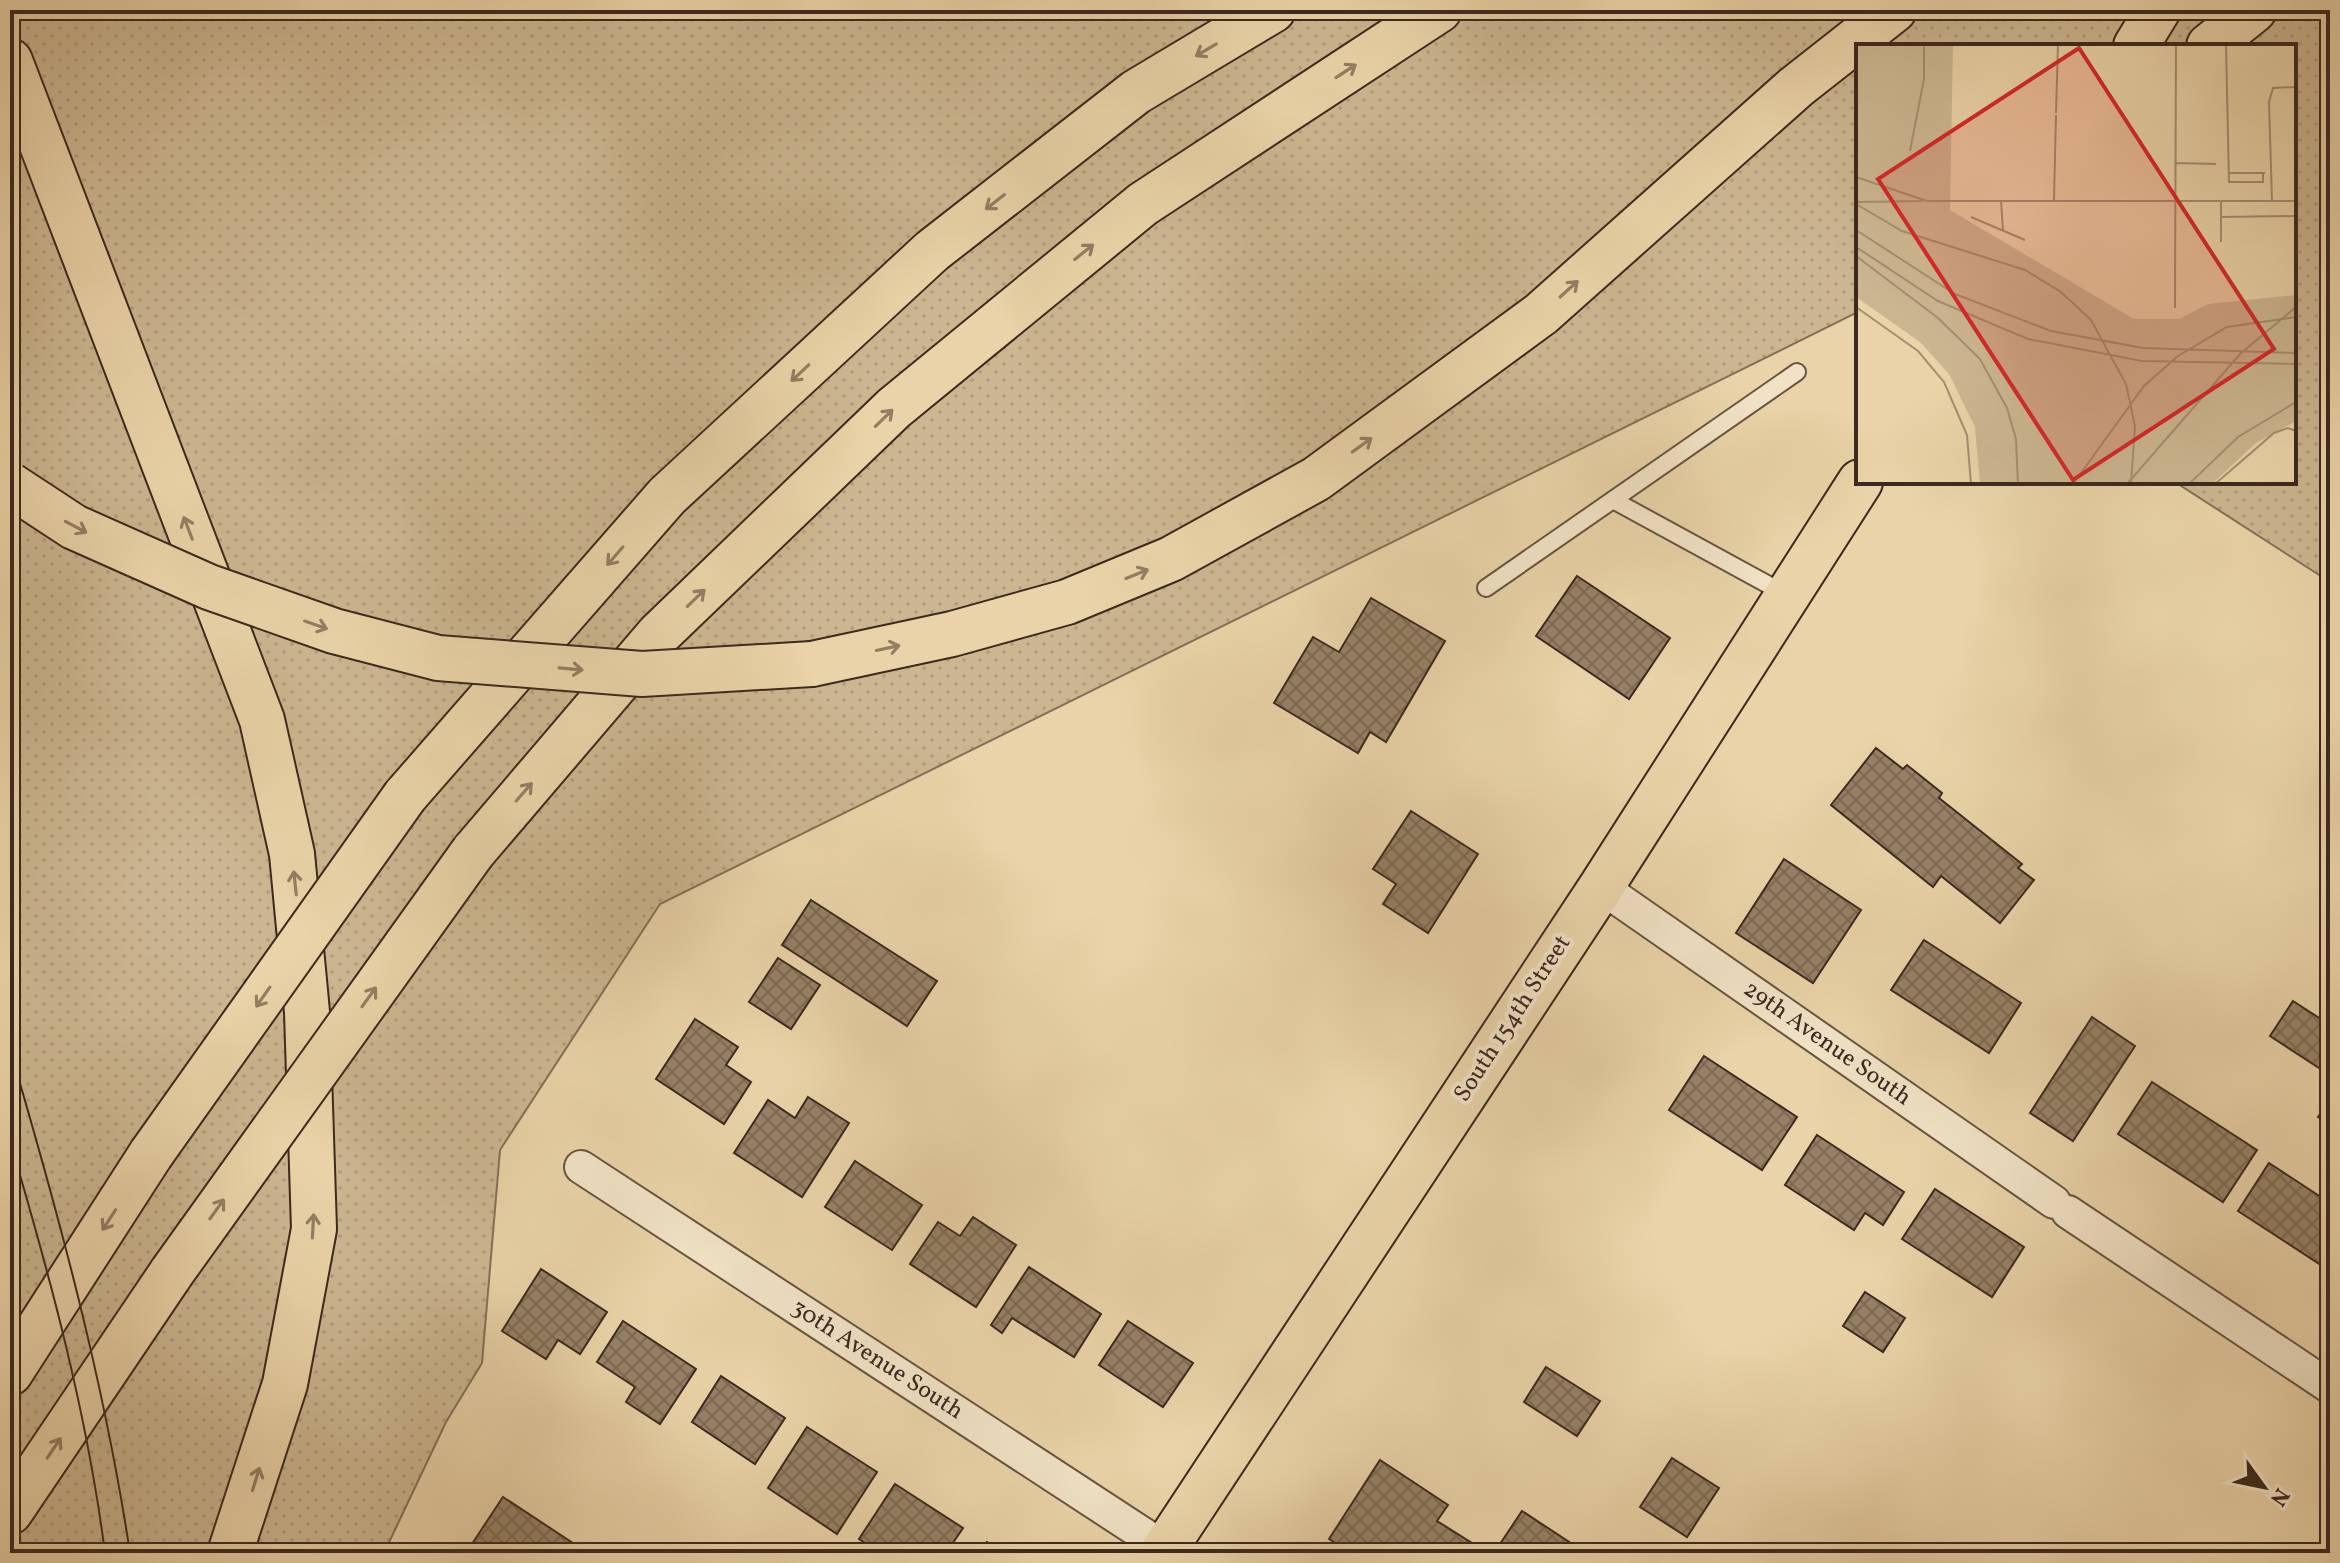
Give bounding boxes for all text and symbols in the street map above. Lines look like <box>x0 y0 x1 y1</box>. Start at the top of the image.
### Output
one-way arrow <box>1195 42 1218 58</box>
inset map <box>1856 44 2296 484</box>
one-way arrow <box>1334 63 1356 79</box>
one-way arrow <box>985 193 1006 211</box>
one-way arrow <box>1073 243 1094 261</box>
one-way arrow <box>1559 280 1579 298</box>
one-way arrow <box>790 364 810 383</box>
one-way arrow <box>873 409 893 427</box>
one-way arrow <box>1351 437 1373 454</box>
one-way arrow <box>180 516 194 541</box>
one-way arrow <box>63 520 87 535</box>
one-way arrow <box>606 545 624 565</box>
one-way arrow <box>1124 565 1149 580</box>
one-way arrow <box>686 589 706 608</box>
one-way arrow <box>303 619 328 633</box>
one-way arrow <box>875 640 901 655</box>
one-way arrow <box>558 661 584 676</box>
one-way arrow <box>515 783 533 803</box>
one-way arrow <box>287 870 302 897</box>
street label: South 154th Street <box>1446 929 1580 1109</box>
street label: 29th Avenue South <box>1736 973 1918 1115</box>
one-way arrow <box>255 985 271 1007</box>
one-way arrow <box>360 987 377 1009</box>
one-way arrow <box>209 1198 225 1220</box>
one-way arrow <box>100 1208 117 1230</box>
one-way arrow <box>306 1214 321 1240</box>
street label: 30th Avenue South <box>784 1291 970 1429</box>
one-way arrow <box>45 1437 62 1459</box>
north arrow <box>2224 1447 2304 1527</box>
one-way arrow <box>249 1467 264 1493</box>
text: N <box>2261 1481 2296 1512</box>

